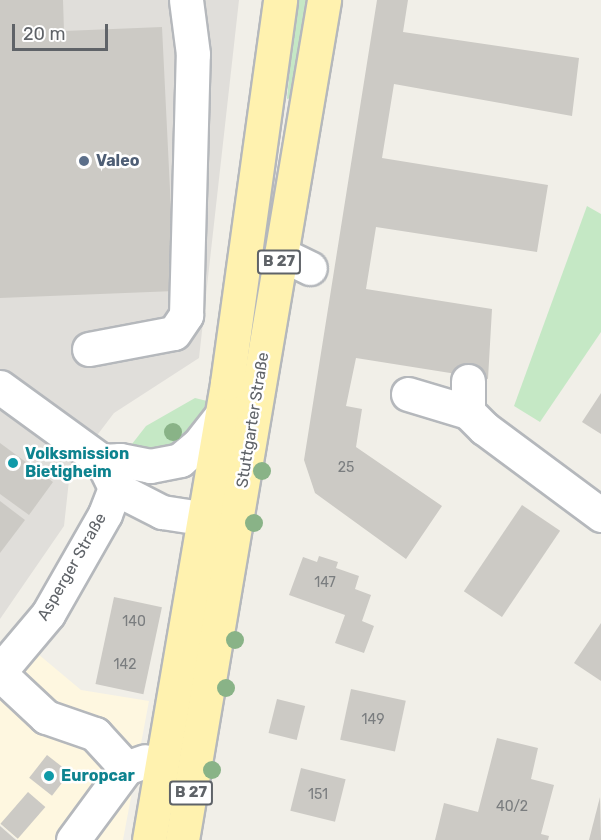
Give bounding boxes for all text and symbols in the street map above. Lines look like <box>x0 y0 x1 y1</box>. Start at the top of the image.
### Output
scale bar <box>15 12 111 50</box>
text: 20 m <box>23 23 65 45</box>
place label: Valeo <box>96 151 139 171</box>
marker: Valeo <box>77 154 91 168</box>
road number: B 27 <box>256 250 302 274</box>
street label: Stuttgarter Straße <box>233 351 273 489</box>
place label: Volksmission Bietigheim <box>25 444 129 482</box>
marker: Volksmission Bietigheim <box>6 456 20 470</box>
house number: 25 <box>338 460 354 476</box>
street label: Asperger Straße <box>33 510 111 624</box>
house number: 147 <box>314 575 336 591</box>
house number: 140 <box>122 614 146 630</box>
house number: 142 <box>114 657 136 673</box>
house number: 149 <box>362 712 384 728</box>
place label: Europcar <box>61 766 135 786</box>
marker: Europcar <box>42 769 56 783</box>
road number: B 27 <box>168 781 213 805</box>
house number: 151 <box>308 787 328 803</box>
house number: 40/2 <box>496 799 528 815</box>

